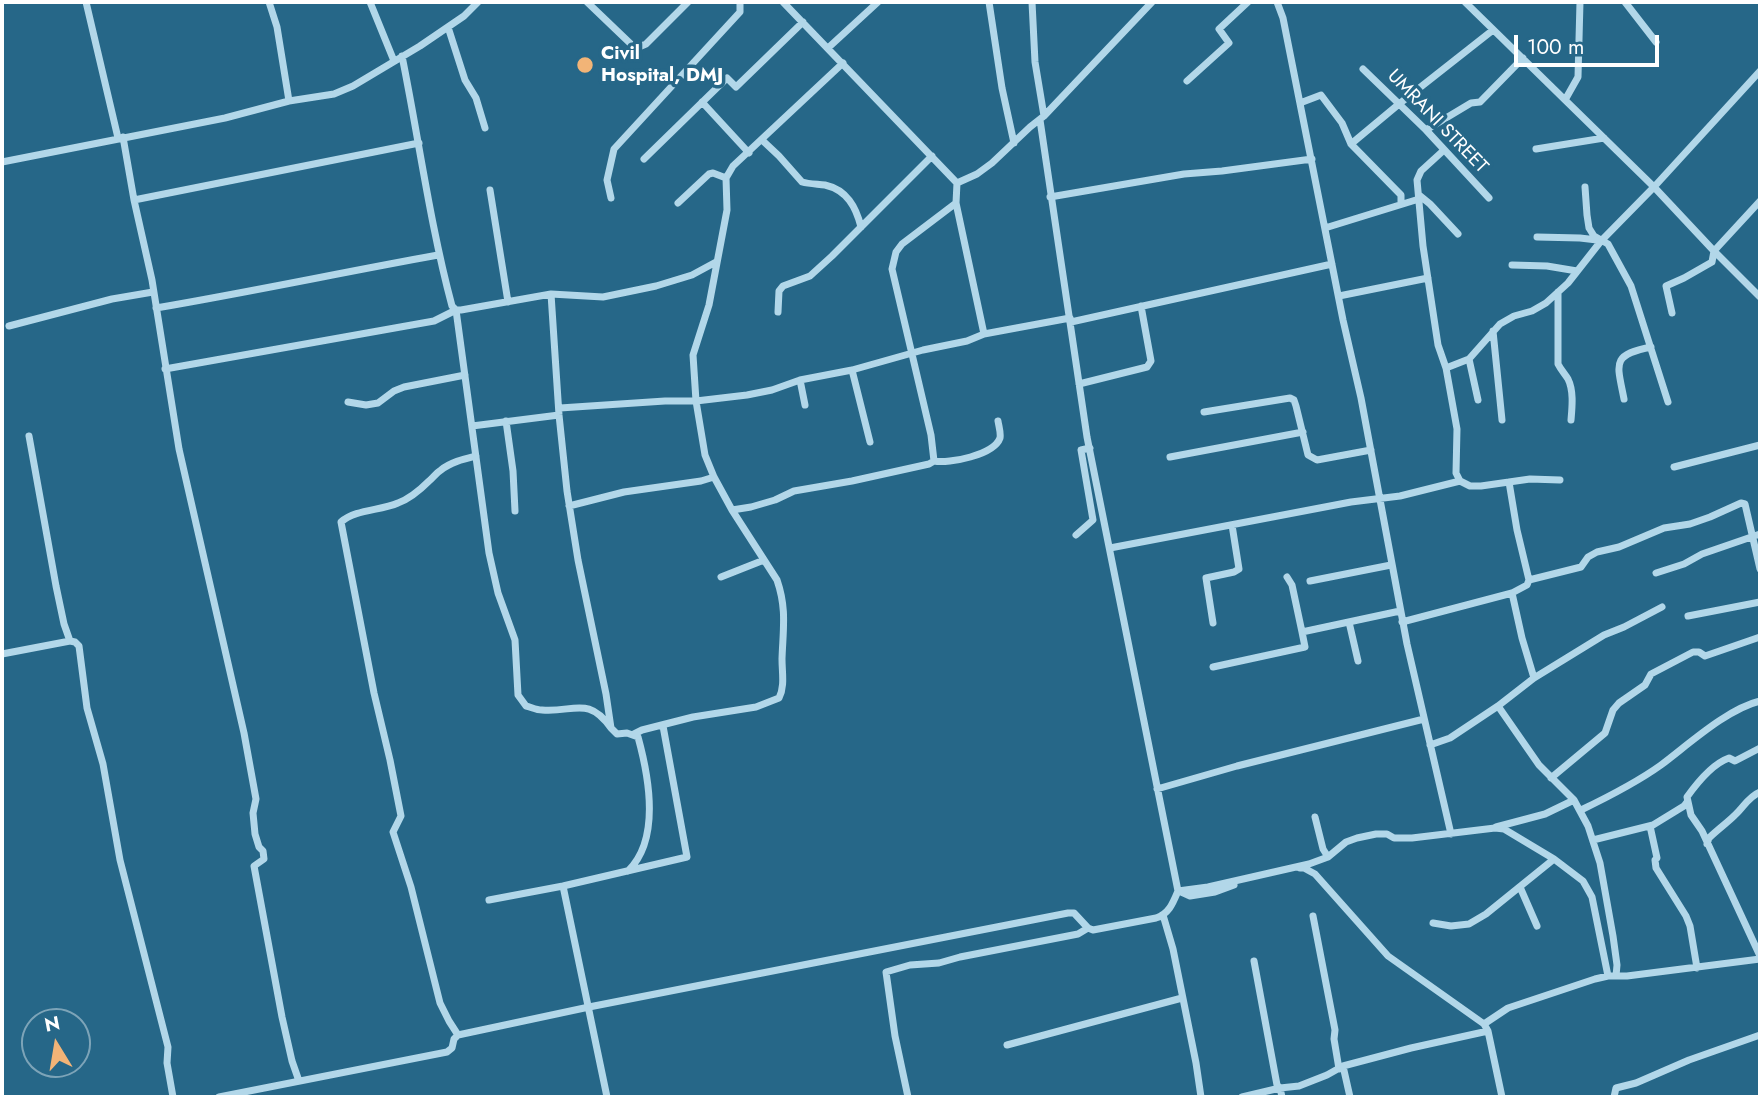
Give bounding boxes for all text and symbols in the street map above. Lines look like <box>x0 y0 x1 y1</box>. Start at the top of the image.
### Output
scale bar <box>1517 21 1662 65</box>
text: 100 m <box>1527 32 1584 62</box>
place label: Civil Hospital, DMJ <box>601 43 723 87</box>
marker: Civil Hospital, DMJ <box>575 55 595 75</box>
street label: UMRANI STREET <box>1382 65 1492 179</box>
north arrow <box>21 1008 91 1078</box>
text: N <box>42 1009 62 1039</box>

